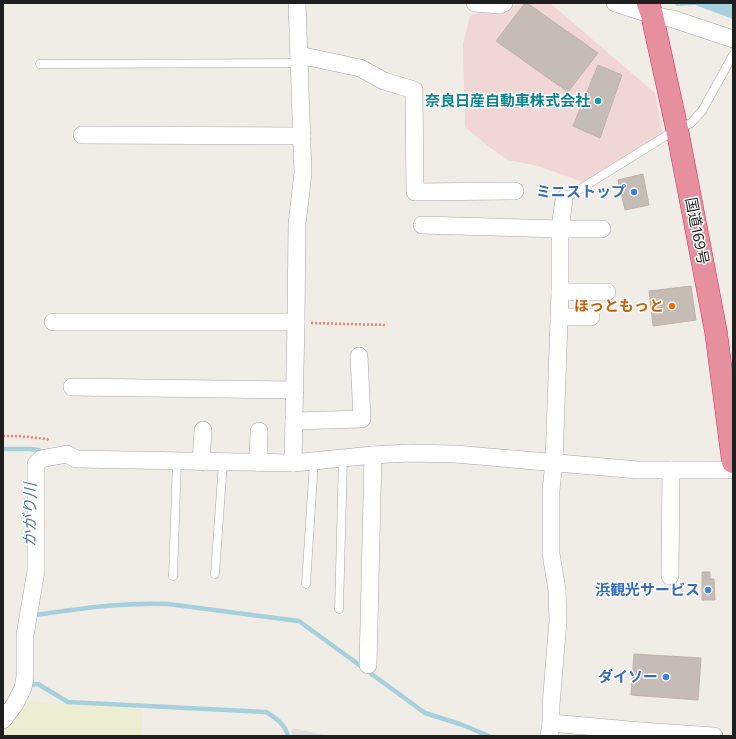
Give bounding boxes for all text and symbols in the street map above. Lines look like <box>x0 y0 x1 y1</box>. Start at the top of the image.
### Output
place label: 奈良日産自動車株式会社 <box>425 92 590 110</box>
marker: 奈良日産自動車株式会社 <box>593 96 603 106</box>
place label: ミニストップ <box>536 183 626 201</box>
marker: ミニストップ <box>629 187 639 197</box>
street label: 国道169号 <box>682 196 712 266</box>
place label: ほっともっと <box>574 297 664 315</box>
marker: ほっともっと <box>667 301 677 311</box>
water label: かがり川 <box>20 481 40 547</box>
place label: 浜観光サービス <box>595 581 700 599</box>
marker: 浜観光サービス <box>703 585 713 595</box>
place label: ダイソー <box>598 668 658 686</box>
marker: ダイソー <box>661 672 671 682</box>

